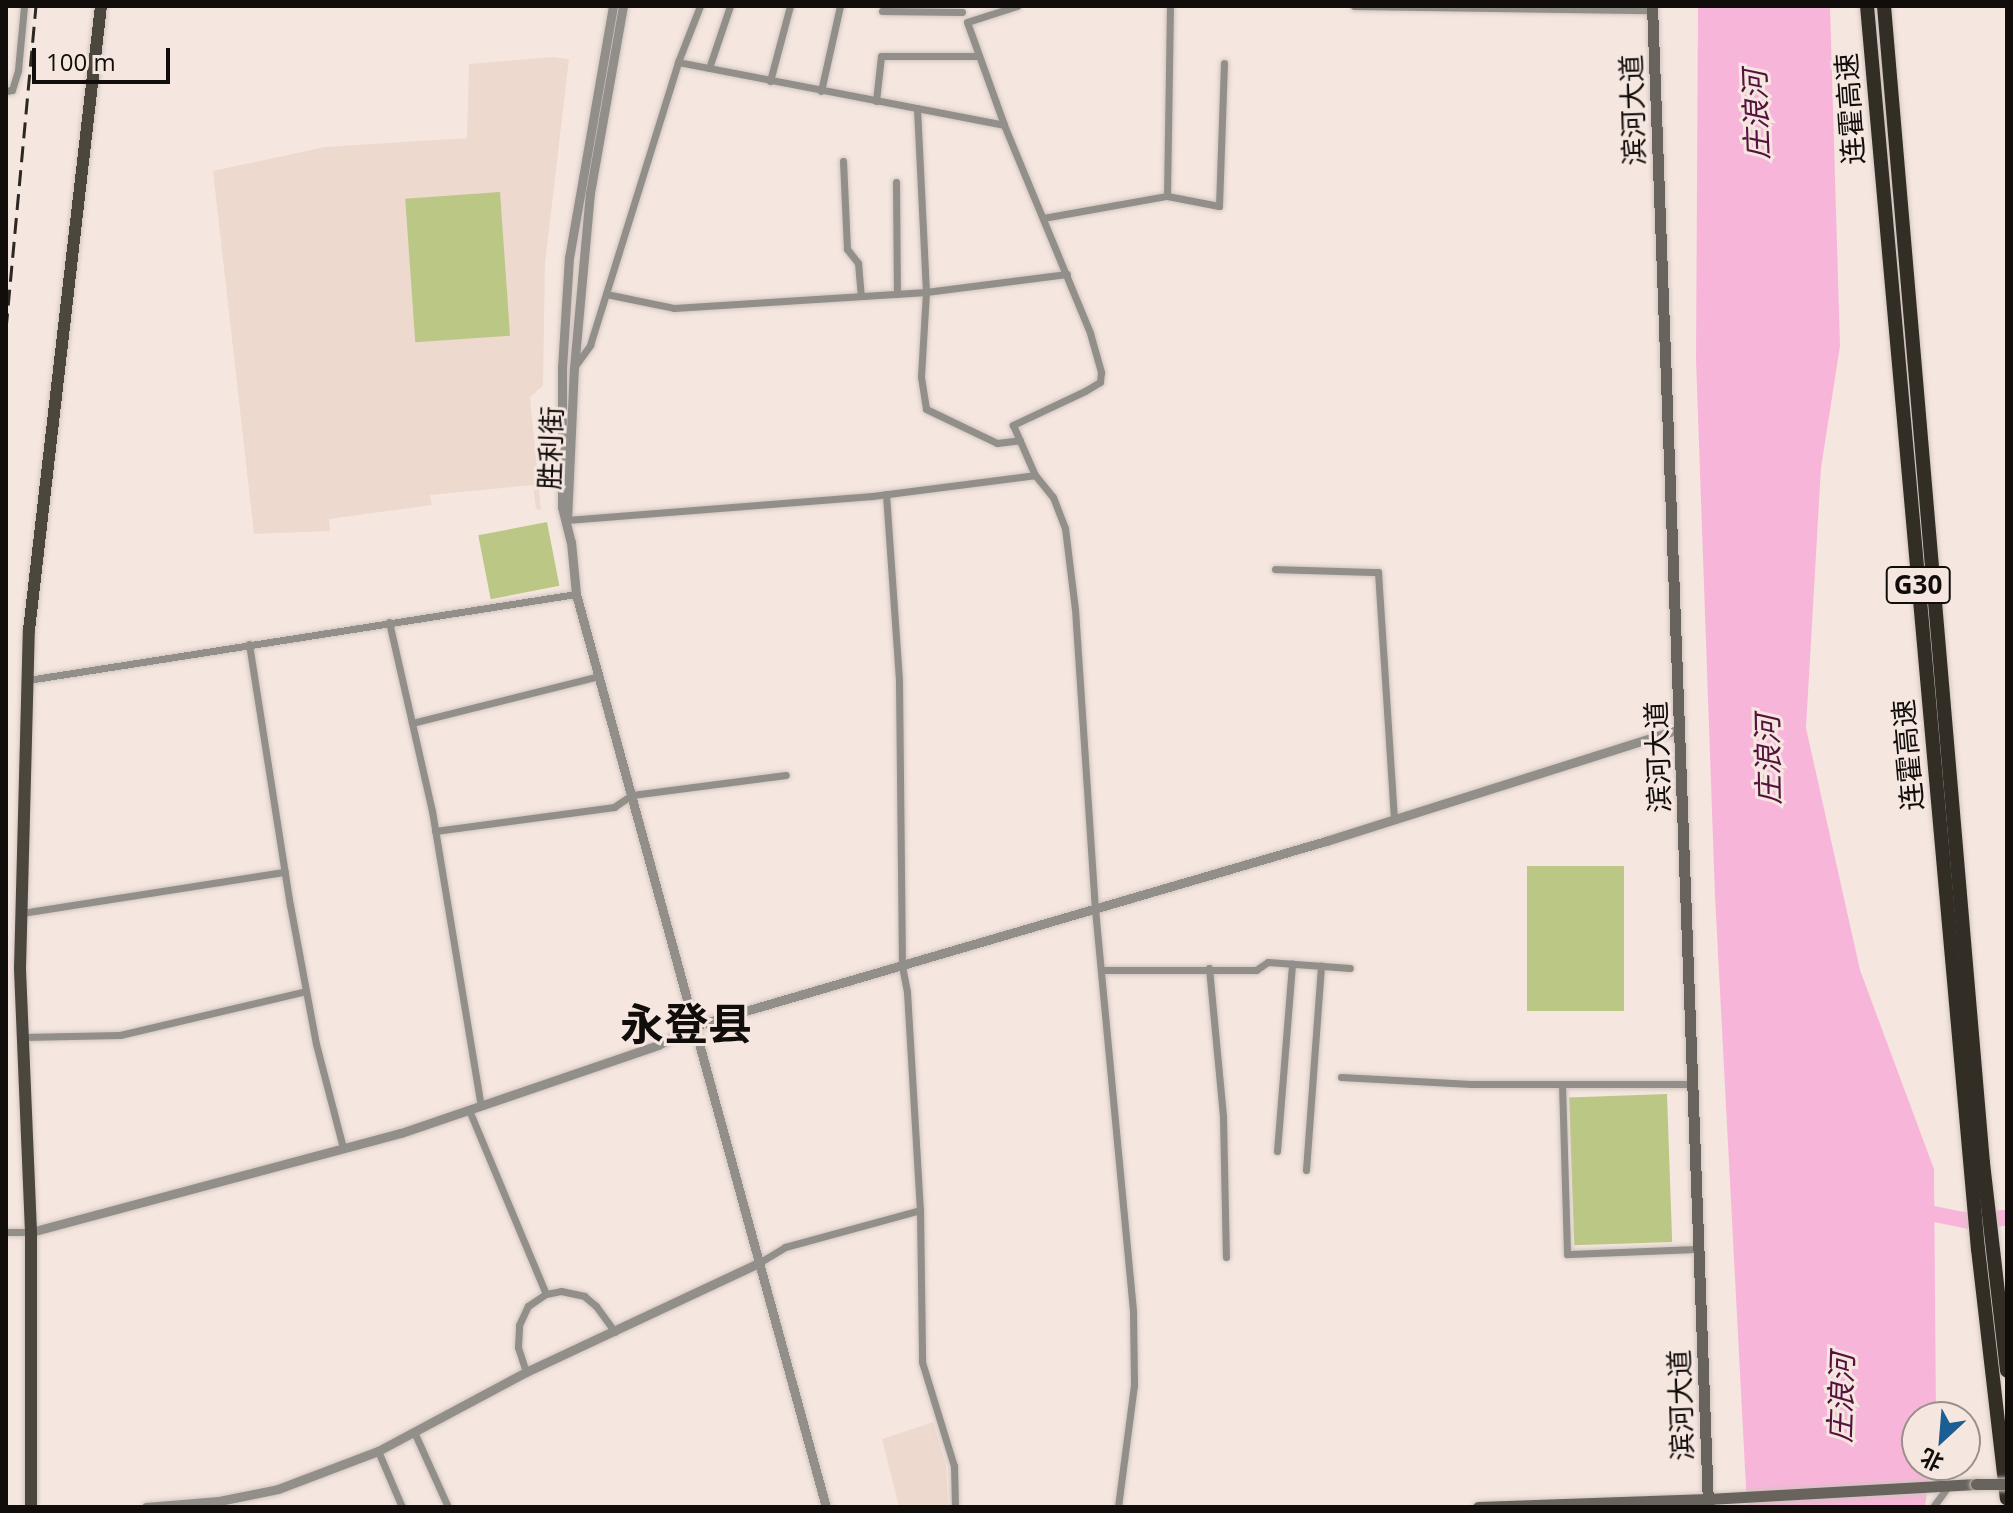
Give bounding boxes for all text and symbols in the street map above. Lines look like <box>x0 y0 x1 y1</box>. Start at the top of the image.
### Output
scale bar <box>36 32 174 82</box>
text: 100 m <box>46 45 116 78</box>
street label: 连霍高速 <box>1828 52 1870 166</box>
street label: 滨河大道 <box>1613 53 1651 167</box>
water label: 庄浪河 <box>1736 69 1776 161</box>
street label: 胜利街 <box>532 405 568 491</box>
road number: G30 <box>1884 563 1952 607</box>
street label: 连霍高速 <box>1885 698 1929 812</box>
street label: 滨河大道 <box>1638 700 1676 814</box>
water label: 庄浪河 <box>1749 715 1787 805</box>
district label: 永登县 <box>620 997 752 1049</box>
street label: 滨河大道 <box>1661 1348 1699 1462</box>
water label: 庄浪河 <box>1821 1352 1861 1444</box>
north arrow <box>1901 1401 1981 1481</box>
text: 北 <box>1915 1442 1948 1479</box>

